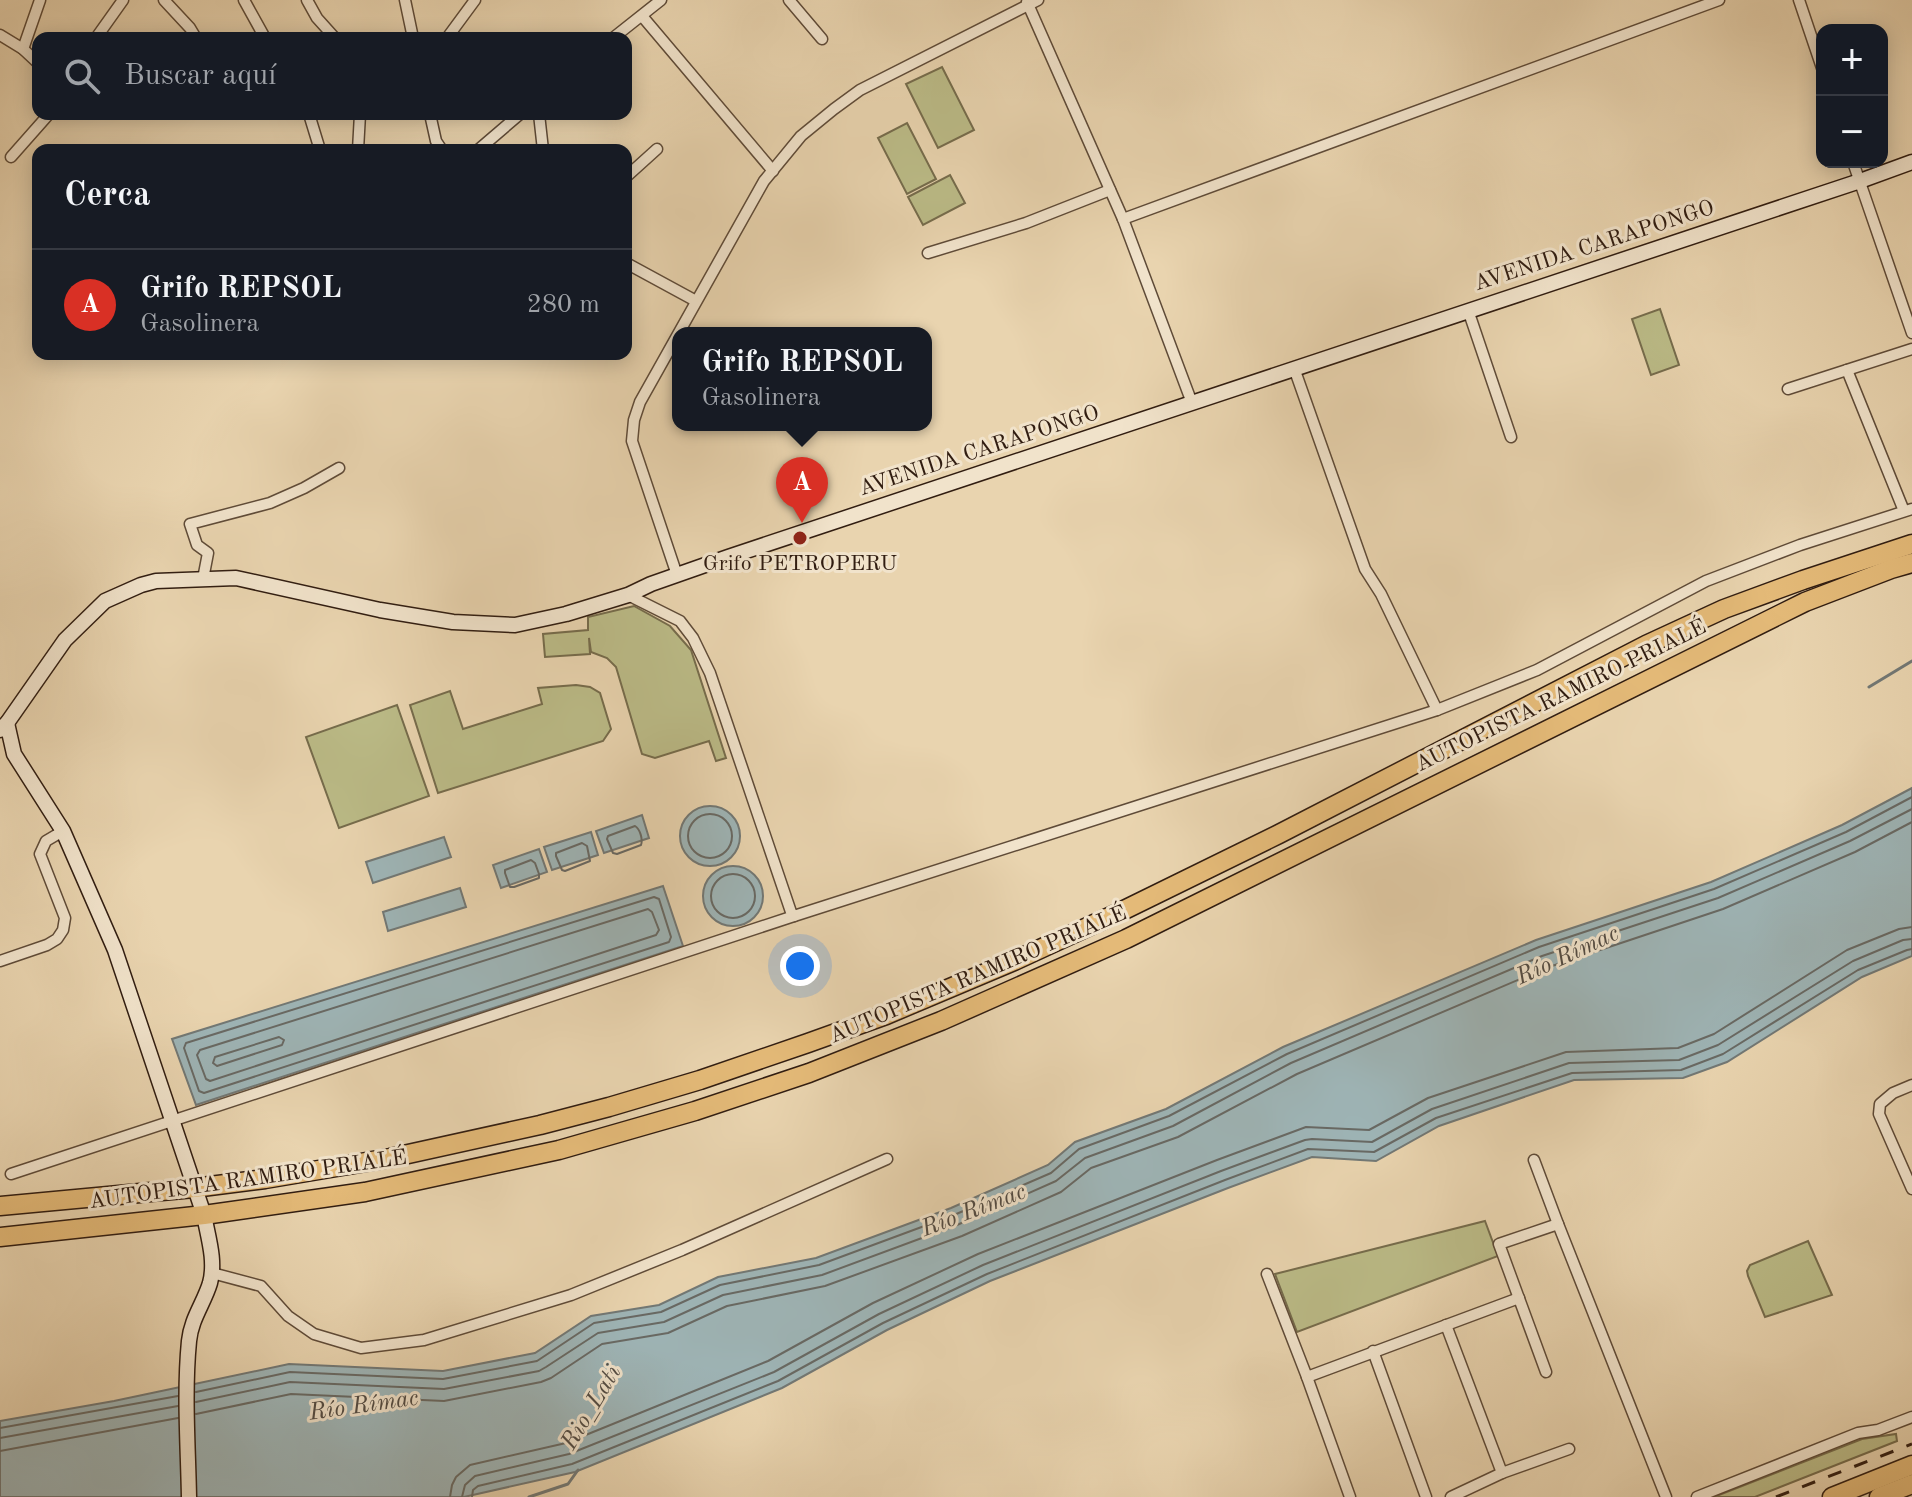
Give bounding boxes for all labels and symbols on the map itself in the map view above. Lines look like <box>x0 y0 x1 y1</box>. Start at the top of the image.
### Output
street label: AVENIDA CARAPONGO <box>1471 197 1717 295</box>
street label: AVENIDA CARAPONGO <box>856 402 1102 500</box>
pin: A <box>776 457 828 523</box>
marker: Grifo PETROPERU <box>791 529 809 547</box>
place label: Grifo PETROPERU <box>703 553 897 575</box>
street label: AUTOPISTA RAMIRO PRIALÉ <box>1411 613 1710 776</box>
street label: AUTOPISTA RAMIRO PRIALÉ <box>825 899 1130 1048</box>
water label: Río Rímac <box>1512 922 1623 991</box>
your location <box>780 946 820 986</box>
street label: AUTOPISTA RAMIRO PRIALÉ <box>87 1144 408 1213</box>
water label: Río Rímac <box>917 1180 1030 1242</box>
water label: Rio_Lati <box>557 1362 626 1455</box>
water label: Río Rímac <box>306 1386 421 1426</box>

